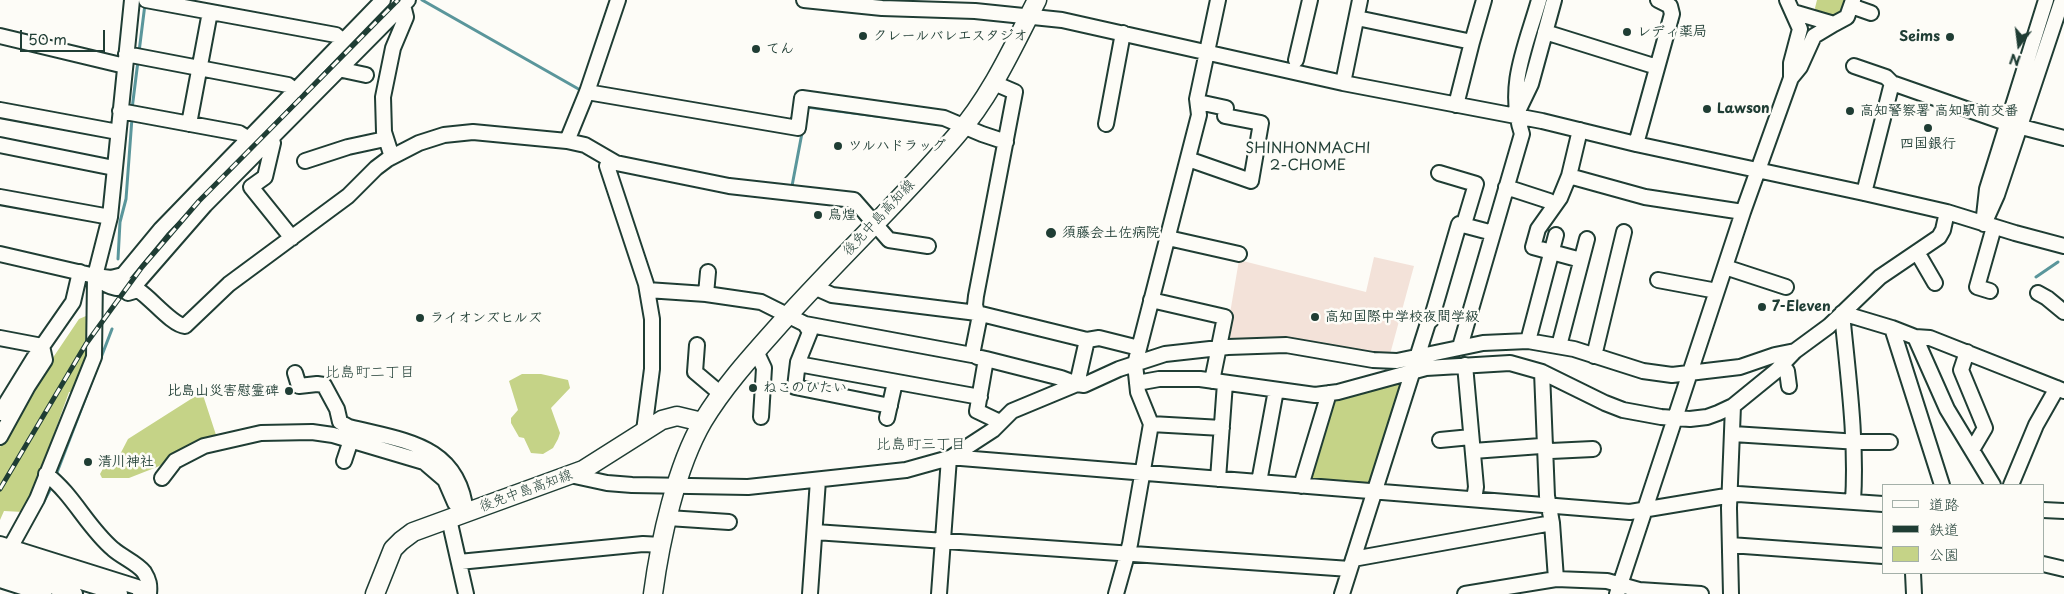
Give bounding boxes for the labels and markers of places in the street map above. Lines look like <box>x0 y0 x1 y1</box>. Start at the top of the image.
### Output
place label: レディ薬局 <box>1637 24 1707 40</box>
marker: レディ薬局 <box>1621 26 1633 38</box>
place label: クレールバレエスタジオ <box>873 28 1028 44</box>
place label: Seims <box>1899 29 1940 45</box>
marker: クレールバレエスタジオ <box>857 30 869 42</box>
marker: Seims <box>1944 31 1956 43</box>
place label: てん <box>766 41 794 57</box>
marker: てん <box>750 43 762 55</box>
place label: Lawson <box>1717 101 1770 117</box>
marker: Lawson <box>1701 103 1713 115</box>
place label: 高知警察署 高知駅前交番 <box>1860 103 2018 119</box>
marker: 高知警察署 高知駅前交番 <box>1844 105 1856 117</box>
marker: 四国銀行 <box>1922 122 1934 134</box>
place label: 四国銀行 <box>1900 136 1956 152</box>
place label: ツルハドラッグ <box>848 138 946 154</box>
marker: ツルハドラッグ <box>832 140 844 152</box>
place label: 鳥煌 <box>828 207 856 223</box>
marker: 鳥煌 <box>812 209 824 221</box>
place label: 須藤会土佐病院 <box>1062 225 1160 241</box>
marker: 須藤会土佐病院 <box>1044 226 1058 240</box>
place label: 7-Eleven <box>1772 299 1831 315</box>
marker: 7-Eleven <box>1756 301 1768 313</box>
place label: 高知国際中学校夜間学級 <box>1325 309 1479 325</box>
place label: ライオンズヒルズ <box>430 310 542 326</box>
marker: 高知国際中学校夜間学級 <box>1309 311 1321 323</box>
marker: ライオンズヒルズ <box>414 312 426 324</box>
place label: ねこのひたい <box>763 380 847 396</box>
marker: ねこのひたい <box>747 382 759 394</box>
place label: 比島山災害慰霊碑 <box>167 383 279 399</box>
marker: 比島山災害慰霊碑 <box>283 385 295 397</box>
place label: 清川神社 <box>98 454 154 470</box>
marker: 清川神社 <box>82 456 94 468</box>

